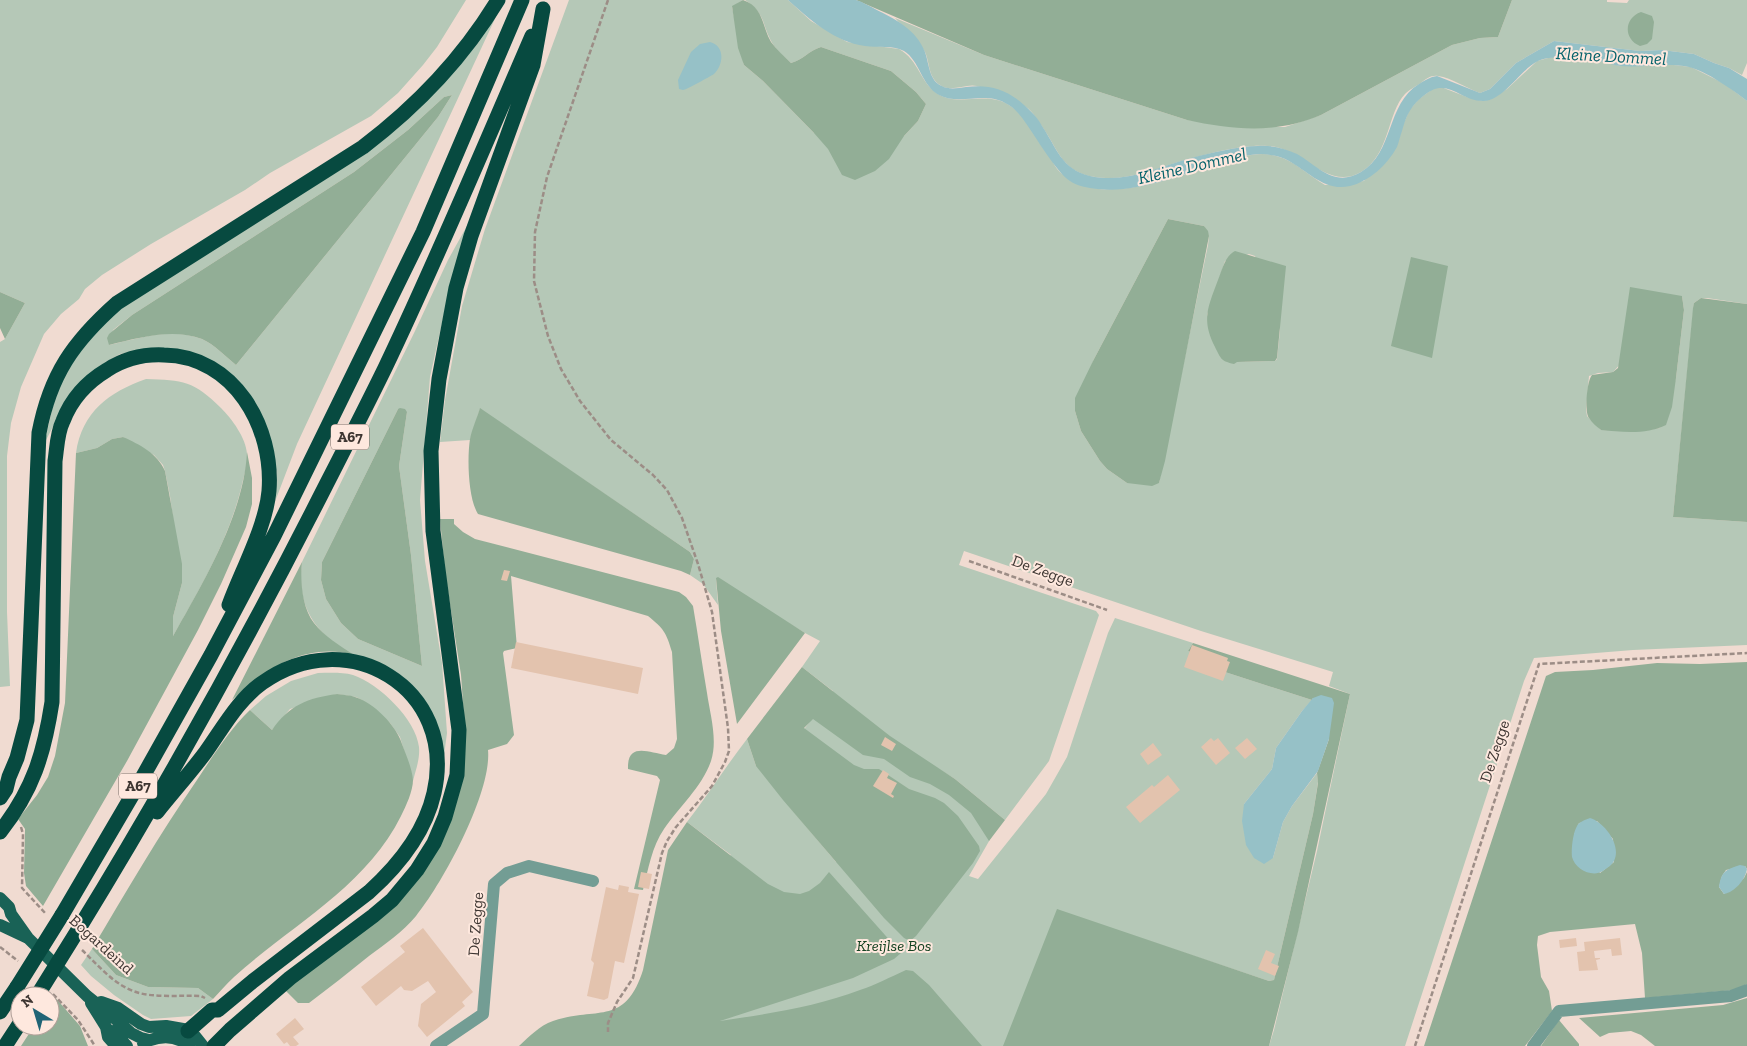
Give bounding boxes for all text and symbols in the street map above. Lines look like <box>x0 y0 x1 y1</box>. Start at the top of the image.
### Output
water label: Kleine Dommel <box>1555 42 1667 70</box>
water label: Kleine Dommel <box>1136 143 1248 189</box>
road number: A67 <box>331 424 369 450</box>
street label: De Zegge <box>1009 551 1076 590</box>
street label: De Zegge <box>1476 718 1513 785</box>
road number: A67 <box>119 774 157 798</box>
street label: De Zegge <box>464 891 487 957</box>
street label: Bogardeind <box>66 911 138 978</box>
park label: Kreijlse Bos <box>856 936 932 955</box>
north arrow <box>10 986 60 1036</box>
text: N <box>18 991 37 1011</box>

